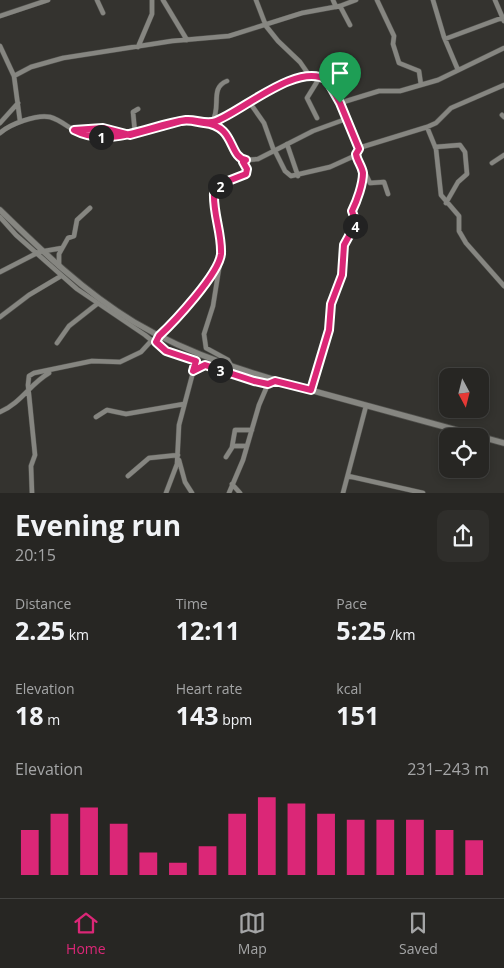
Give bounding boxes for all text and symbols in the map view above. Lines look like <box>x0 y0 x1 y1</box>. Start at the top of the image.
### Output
pin <box>319 52 361 103</box>
icon: arrive <box>326 59 354 87</box>
pin: 1 <box>88 124 114 150</box>
text: 1 <box>97 128 106 147</box>
pin: 2 <box>208 174 232 198</box>
text: 2 <box>216 177 225 196</box>
pin: 4 <box>342 214 368 238</box>
text: 4 <box>351 217 360 236</box>
pin: 3 <box>208 358 232 382</box>
text: 3 <box>216 361 225 380</box>
north arrow <box>439 368 489 418</box>
map controls <box>439 368 489 478</box>
button: locate <box>439 428 489 478</box>
text: Evening run <box>15 506 181 544</box>
button: share <box>437 510 489 562</box>
text: 20:15 <box>15 544 56 566</box>
text: Distance <box>15 594 71 613</box>
text: Time <box>176 594 208 613</box>
text: Pace <box>336 594 367 613</box>
text: 2.25 <box>15 613 65 647</box>
text: 12:11 <box>176 613 240 647</box>
text: 5:25 <box>336 613 386 647</box>
text: km <box>65 625 89 644</box>
text: /km <box>386 625 415 644</box>
text: Elevation <box>15 679 74 698</box>
text: Heart rate <box>176 679 242 698</box>
text: kcal <box>336 679 362 698</box>
text: 18 <box>15 698 44 732</box>
text: 143 <box>176 698 219 732</box>
text: 151 <box>336 698 379 732</box>
text: m <box>44 710 60 729</box>
text: bpm <box>219 710 252 729</box>
text: Elevation <box>15 758 83 780</box>
text: 231–243 m <box>407 758 489 780</box>
tab: Home <box>66 909 106 958</box>
tab: Map <box>238 909 267 958</box>
tab: Saved <box>399 909 438 958</box>

